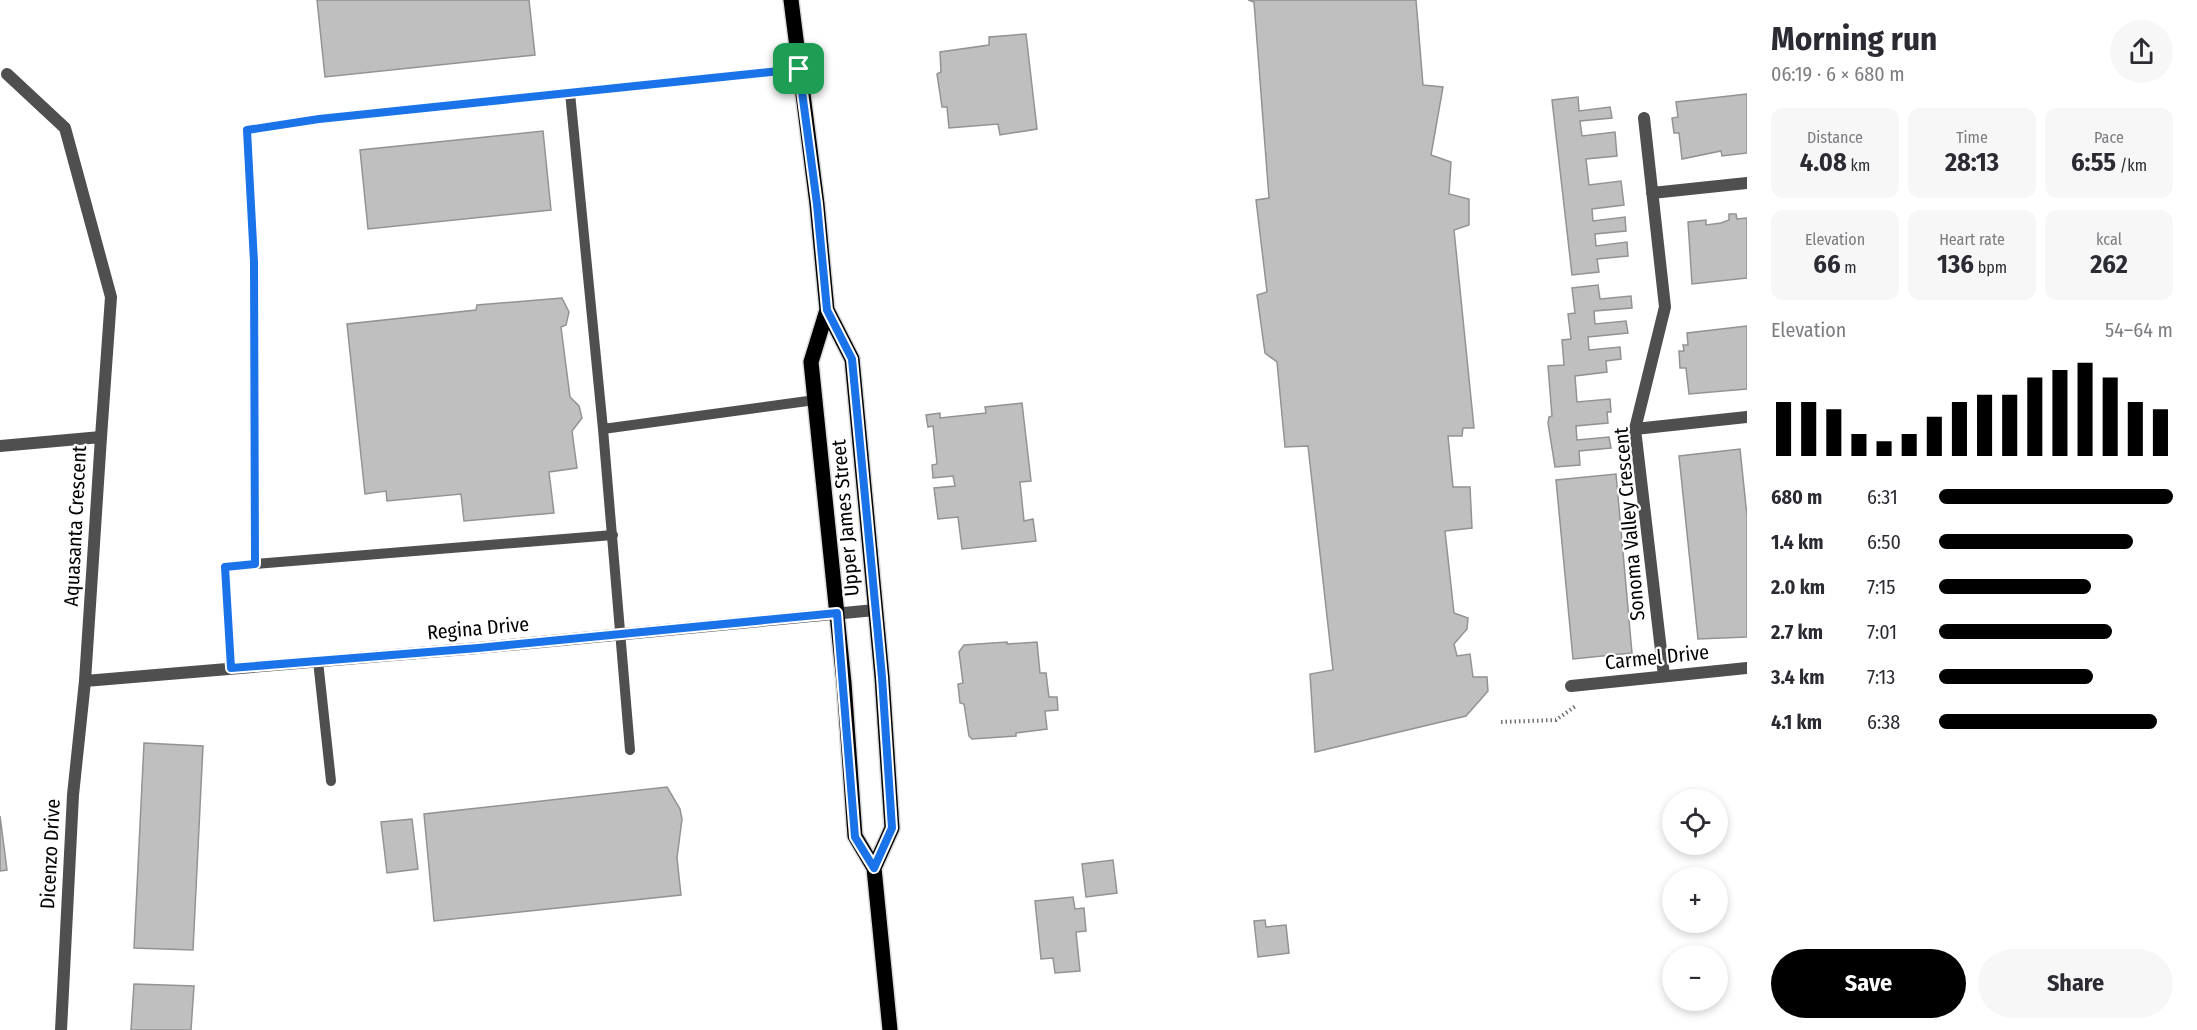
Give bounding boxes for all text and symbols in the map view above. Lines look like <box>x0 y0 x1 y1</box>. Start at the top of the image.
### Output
text: Morning run <box>1771 19 1937 59</box>
button: share <box>2110 20 2173 83</box>
pin <box>773 43 824 94</box>
icon: arrive <box>782 52 815 85</box>
text: 06:19 · 6 × 680 m <box>1771 62 1905 86</box>
text: Distance <box>1807 128 1863 147</box>
text: Time <box>1956 128 1988 147</box>
text: Pace <box>2094 128 2124 147</box>
text: 4.08 <box>1800 147 1847 178</box>
text: 28:13 <box>1945 147 1999 178</box>
text: 6:55 <box>2071 147 2116 178</box>
text: km <box>1847 156 1870 175</box>
text: /km <box>2116 156 2147 175</box>
text: Elevation <box>1805 230 1865 249</box>
text: Heart rate <box>1939 230 2005 249</box>
text: kcal <box>2096 230 2122 249</box>
text: 66 <box>1813 249 1841 280</box>
text: 136 <box>1937 249 1974 280</box>
text: 262 <box>2090 249 2128 280</box>
text: m <box>1841 258 1857 277</box>
text: bpm <box>1974 258 2007 277</box>
text: Elevation <box>1771 318 1846 342</box>
text: 54–64 m <box>2105 318 2173 342</box>
street label: Sonoma Valley Crescent <box>1609 426 1649 622</box>
street label: Upper James Street <box>826 438 864 598</box>
street label: Aquasanta Crescent <box>59 445 91 607</box>
text: 680 m <box>1771 485 1822 509</box>
text: 6:31 <box>1867 485 1898 509</box>
text: 1.4 km <box>1771 530 1823 554</box>
text: 6:50 <box>1867 530 1901 554</box>
text: 2.0 km <box>1771 575 1825 599</box>
text: 7:15 <box>1867 575 1896 599</box>
street label: Regina Drive <box>426 612 530 644</box>
text: 2.7 km <box>1771 620 1823 644</box>
text: 7:01 <box>1867 620 1897 644</box>
street label: Carmel Drive <box>1604 640 1710 674</box>
text: 3.4 km <box>1771 665 1824 689</box>
text: 7:13 <box>1867 665 1895 689</box>
text: 4.1 km <box>1771 710 1822 734</box>
text: 6:38 <box>1867 710 1900 734</box>
map controls <box>1662 789 1728 1011</box>
button: locate <box>1662 789 1728 855</box>
street label: Dicenzo Drive <box>35 798 65 910</box>
button: + <box>1662 867 1728 933</box>
button: − <box>1662 945 1728 1011</box>
button: Save <box>1771 949 1966 1018</box>
button: Share <box>1978 949 2173 1018</box>

